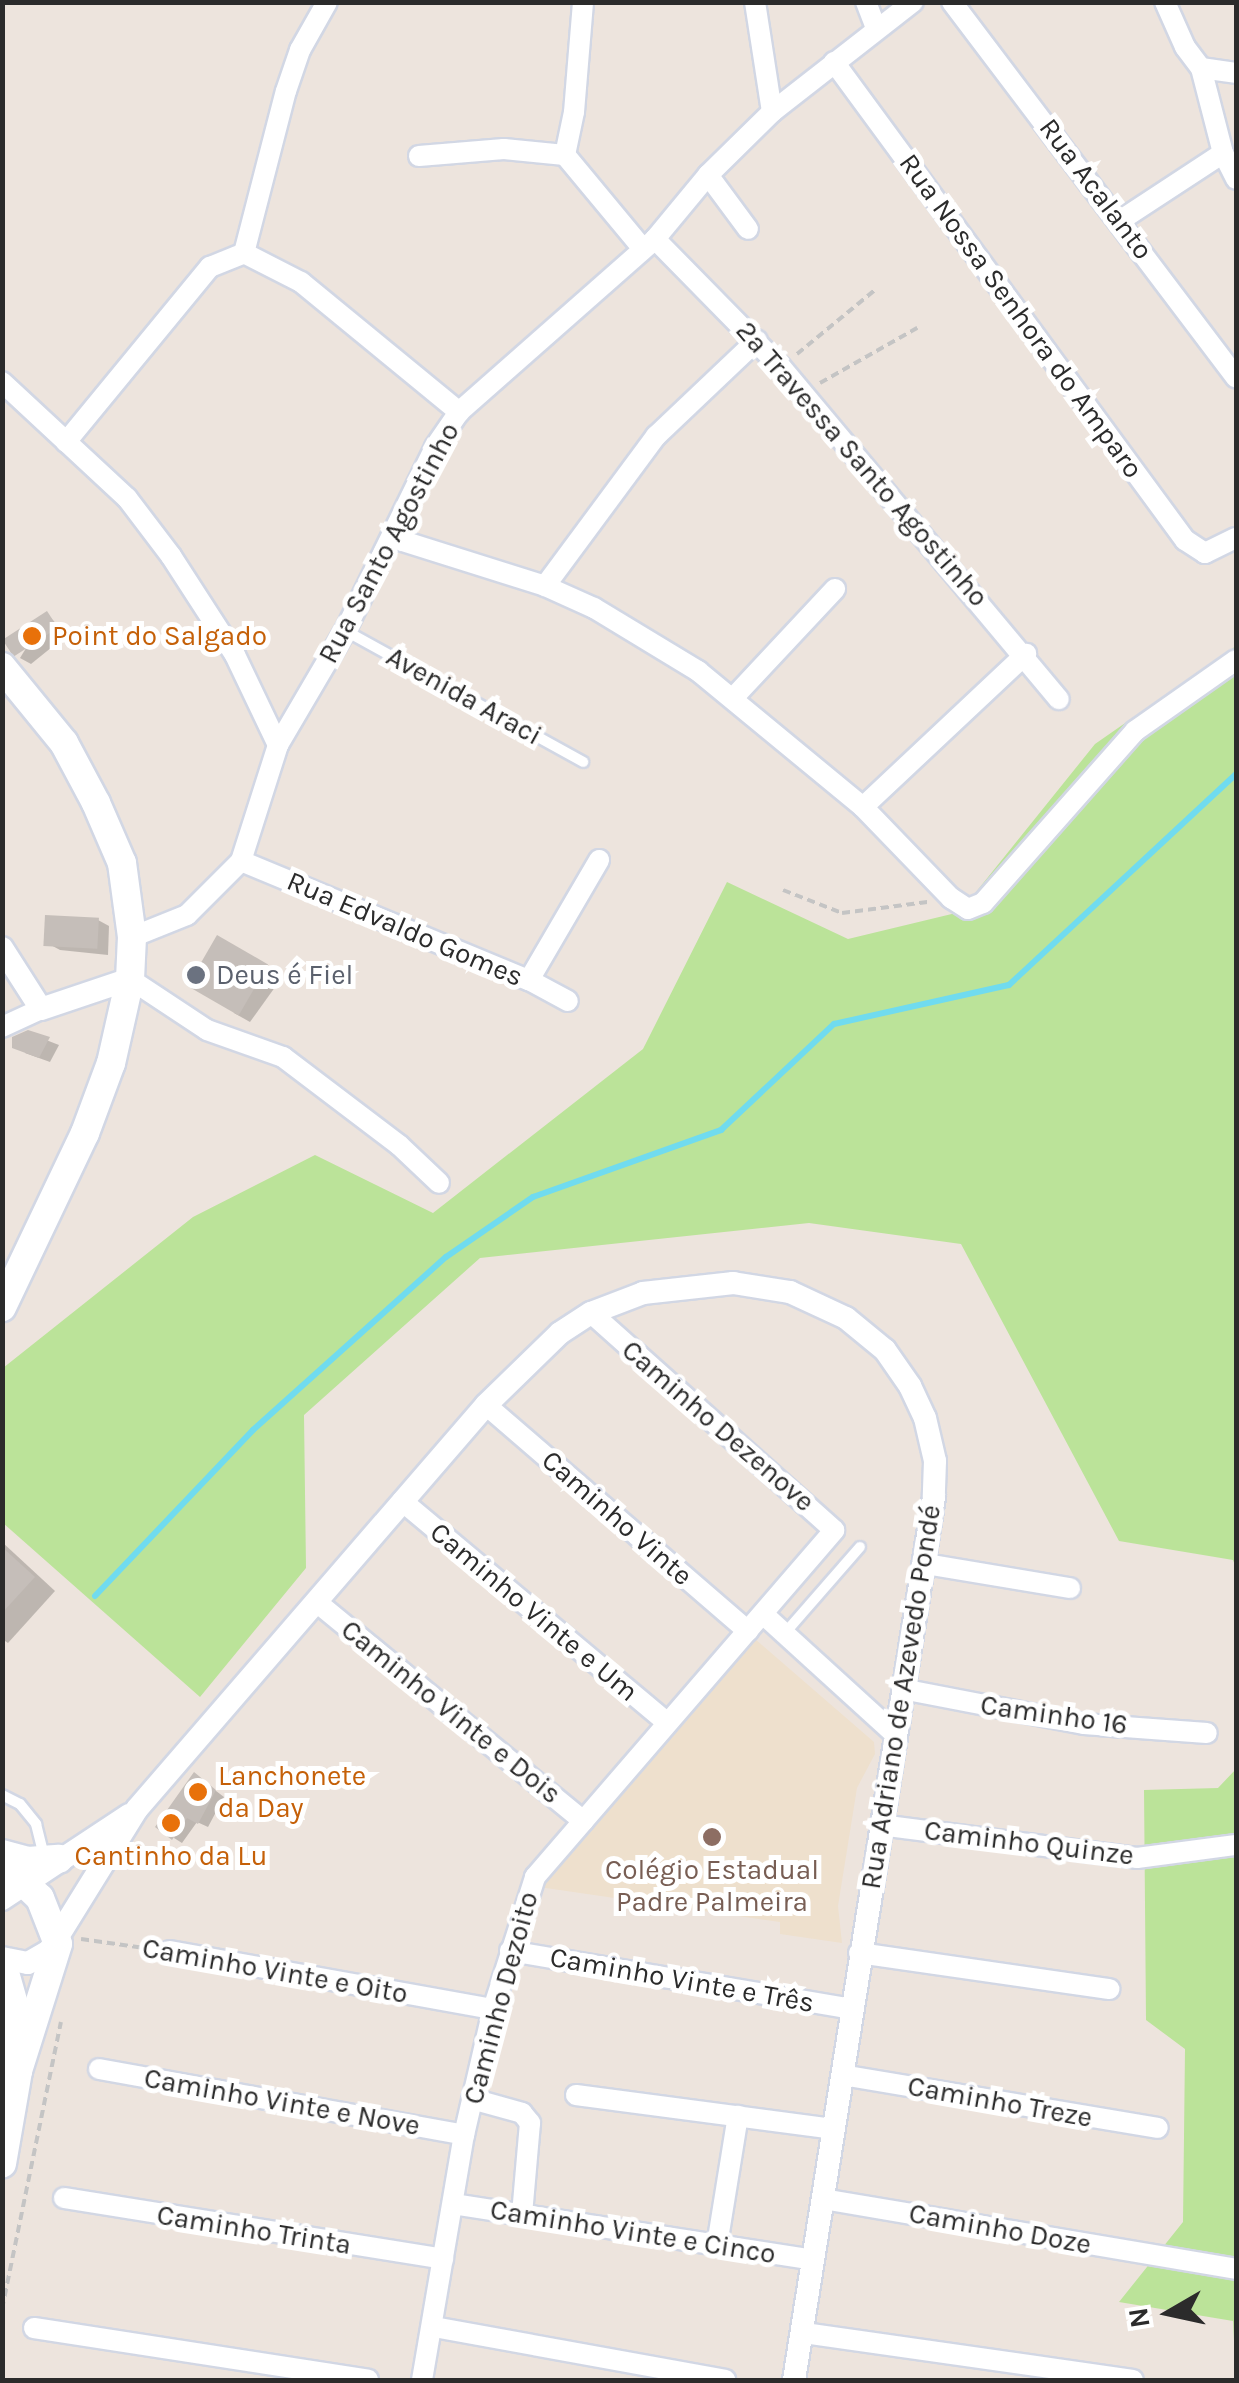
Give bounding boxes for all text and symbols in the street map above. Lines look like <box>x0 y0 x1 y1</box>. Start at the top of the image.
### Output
street label: Rua Acalanto <box>1032 112 1160 266</box>
street label: Rua Nossa Senhora do Amparo <box>892 147 1150 485</box>
street label: 2ª Travessa Santo Agostinho <box>729 314 995 614</box>
street label: Rua Santo Agostinho <box>311 417 467 669</box>
place label: Point do Salgado <box>52 619 267 653</box>
marker: Point do Salgado <box>21 625 43 647</box>
street label: Avenida Araci <box>381 640 547 752</box>
street label: Rua Edvaldo Gomes <box>282 864 528 994</box>
place label: Deus é Fiel <box>216 958 353 992</box>
marker: Deus é Fiel <box>185 964 207 986</box>
street label: Caminho Dezenove <box>615 1333 821 1519</box>
street label: Caminho Vinte <box>535 1443 699 1593</box>
street label: Rua Adriano de Azevedo Pondé <box>854 1502 948 1892</box>
street label: Caminho Vinte e Um <box>423 1515 645 1709</box>
street label: Caminho Vinte e Dois <box>334 1613 568 1811</box>
street label: Caminho 16 <box>978 1688 1130 1742</box>
place label: Lanchonete da Day <box>218 1759 366 1825</box>
marker: Lanchonete da Day <box>187 1781 209 1803</box>
marker: Cantinho da Lu <box>160 1812 182 1834</box>
street label: Caminho Quinze <box>922 1813 1136 1873</box>
marker: Colégio Estadual Padre Palmeira <box>701 1826 723 1848</box>
place label: Cantinho da Lu <box>75 1839 267 1873</box>
place label: Colégio Estadual Padre Palmeira <box>605 1853 819 1919</box>
street label: Caminho Dezoito <box>456 1888 546 2108</box>
street label: Caminho Vinte e Oito <box>140 1931 410 2011</box>
street label: Caminho Vinte e Três <box>547 1940 817 2020</box>
street label: Caminho Vinte e Nove <box>142 2061 422 2143</box>
street label: Caminho Treze <box>905 2069 1095 2135</box>
street label: Caminho Vinte e Cinco <box>488 2193 778 2271</box>
street label: Caminho Doze <box>906 2196 1094 2262</box>
street label: Caminho Trinta <box>155 2198 353 2262</box>
north arrow <box>1119 2263 1219 2363</box>
text: N <box>1121 2305 1157 2330</box>

